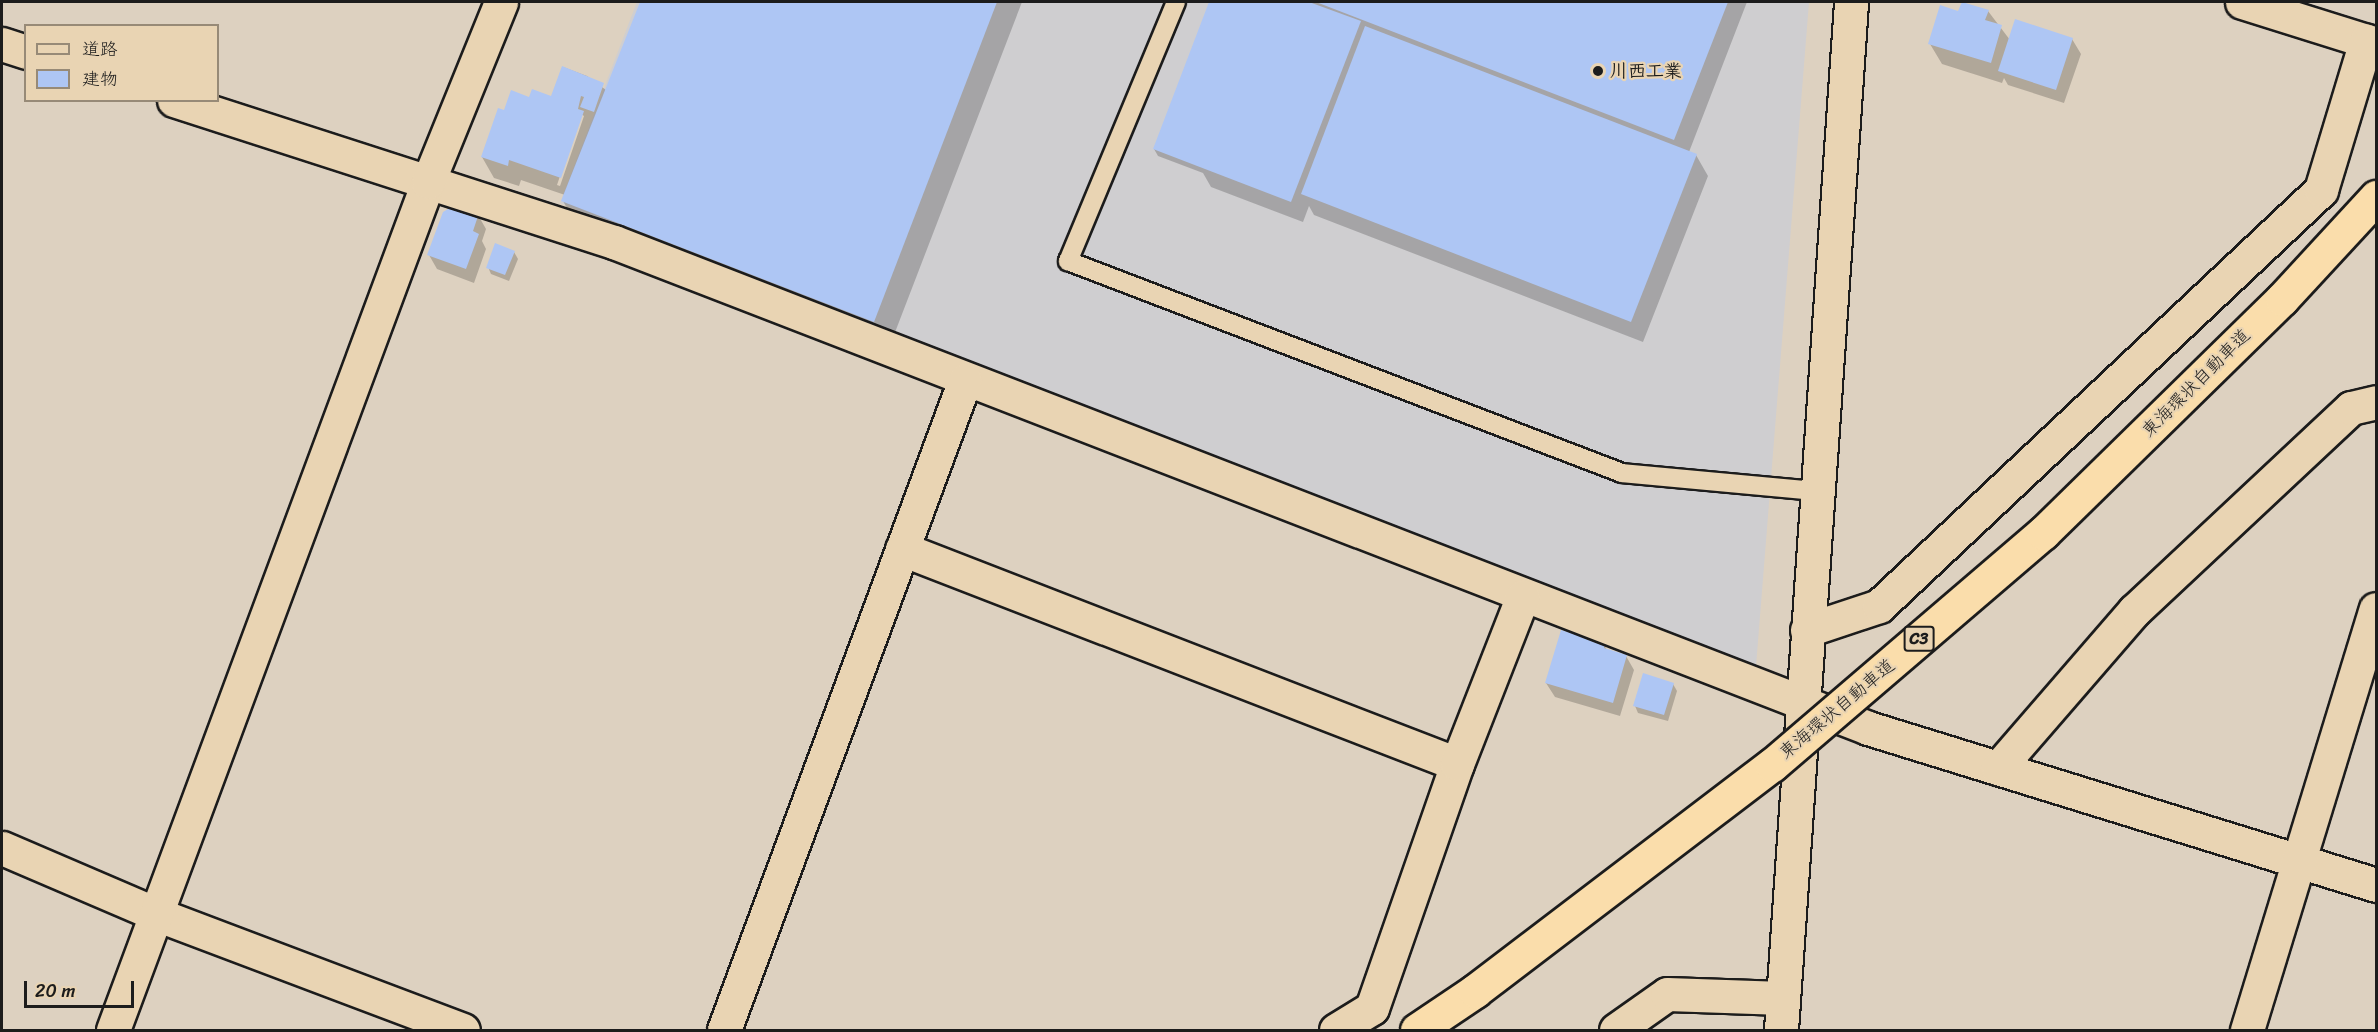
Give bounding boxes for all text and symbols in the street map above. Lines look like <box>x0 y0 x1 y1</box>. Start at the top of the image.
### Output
legend <box>24 24 219 102</box>
text: 道路 <box>82 33 118 65</box>
place label: 川西工業 <box>1610 60 1682 82</box>
text: 建物 <box>82 63 118 95</box>
marker: 川西工業 <box>1591 64 1605 78</box>
street label: 東海環状自動車道 <box>2137 324 2255 442</box>
road number: C3 <box>1902 626 1936 652</box>
street label: 東海環状自動車道 <box>1775 654 1899 764</box>
scale bar <box>27 969 136 1007</box>
text: 20 m <box>35 975 75 1007</box>

